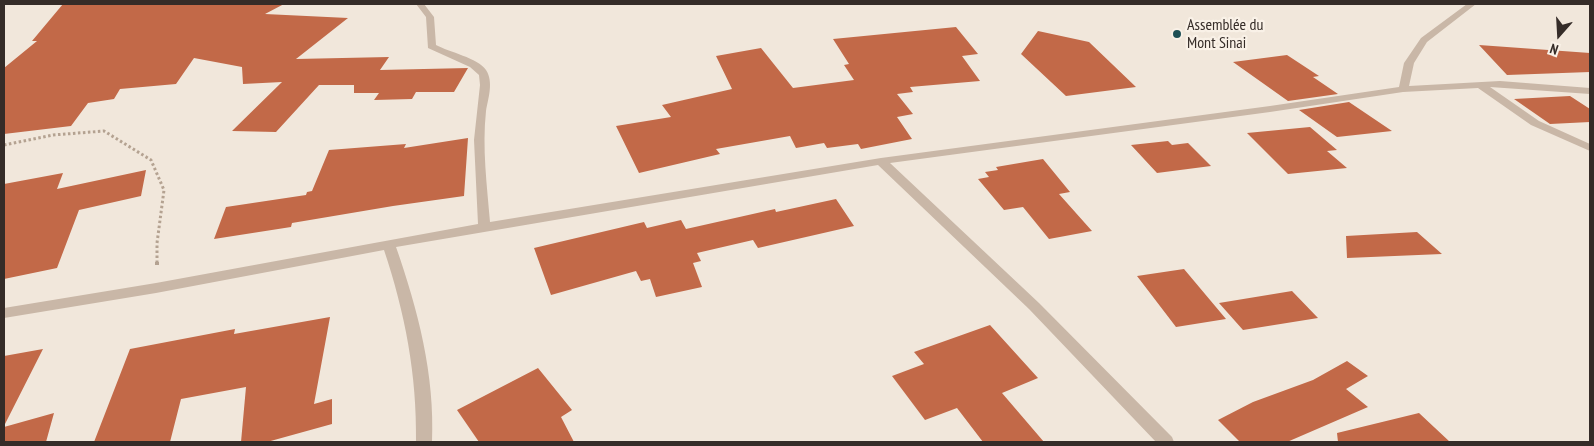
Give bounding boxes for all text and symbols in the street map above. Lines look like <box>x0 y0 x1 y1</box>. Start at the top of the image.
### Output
north arrow <box>1534 10 1584 60</box>
place label: Assemblée du Mont Sinai <box>1187 15 1263 53</box>
marker: Assemblée du Mont Sinai <box>1171 28 1183 40</box>
text: N <box>1548 39 1561 59</box>

